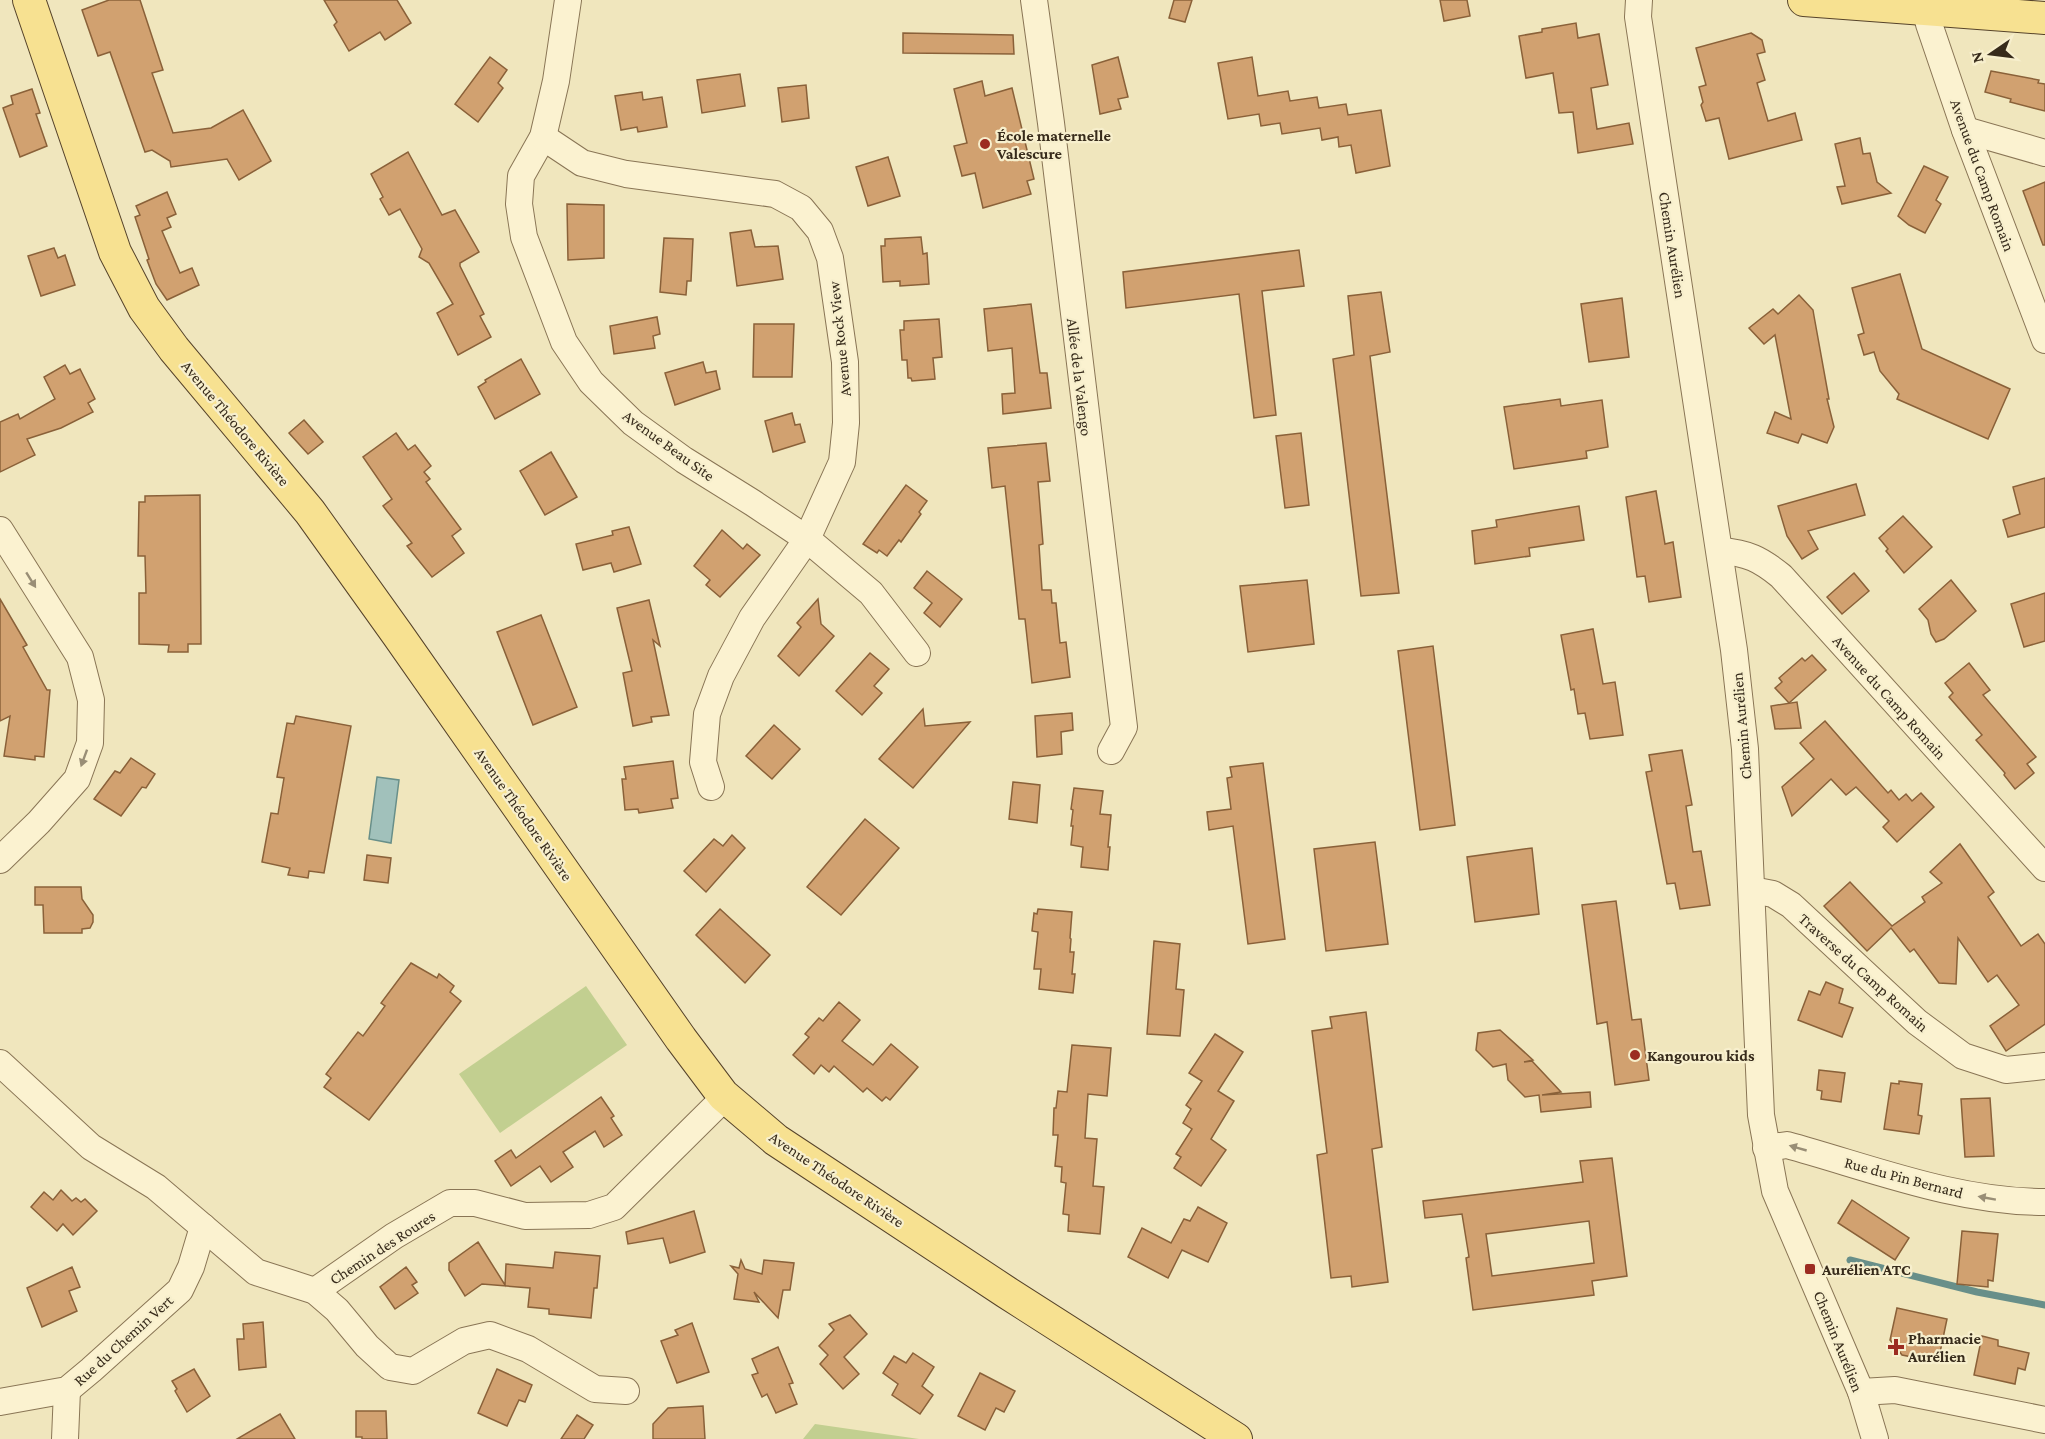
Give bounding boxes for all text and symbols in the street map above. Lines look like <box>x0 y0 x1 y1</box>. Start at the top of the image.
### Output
north arrow <box>1961 24 2021 84</box>
text: N <box>1967 50 1986 65</box>
street label: Avenue du Camp Romain <box>1946 97 2018 254</box>
place label: École maternelle Valescure <box>996 127 1111 162</box>
marker: École maternelle Valescure <box>978 137 992 151</box>
street label: Chemin Aurélien <box>1656 191 1689 300</box>
street label: Avenue Rock View <box>825 280 854 397</box>
street label: Allée de la Valengo <box>1063 317 1095 437</box>
street label: Avenue Théodore Rivière <box>178 357 293 489</box>
street label: Avenue Beau Site <box>620 407 718 484</box>
one-way arrow <box>25 572 36 588</box>
street label: Avenue du Camp Romain <box>1829 632 1950 764</box>
street label: Chemin Aurélien <box>1728 671 1755 780</box>
street label: Avenue Théodore Rivière <box>471 745 576 884</box>
one-way arrow <box>79 749 89 767</box>
street label: Traverse du Camp Romain <box>1795 910 1932 1036</box>
place label: Kangourou kids <box>1647 1047 1755 1064</box>
marker: Kangourou kids <box>1628 1048 1642 1062</box>
street label: Avenue Théodore Rivière <box>766 1128 907 1231</box>
one-way arrow <box>1789 1143 1807 1152</box>
street label: Rue du Pin Bernard <box>1843 1153 1966 1202</box>
one-way arrow <box>1977 1193 1996 1202</box>
street label: Chemin des Roures <box>326 1207 438 1288</box>
place label: Aurélien ATC <box>1821 1261 1911 1278</box>
marker: Aurélien ATC <box>1803 1262 1817 1276</box>
street label: Chemin Aurélien <box>1811 1288 1867 1395</box>
street label: Rue du Chemin Vert <box>70 1291 177 1389</box>
place label: Pharmacie Aurélien <box>1907 1330 1981 1365</box>
marker: Pharmacie Aurélien <box>1889 1340 1903 1354</box>

